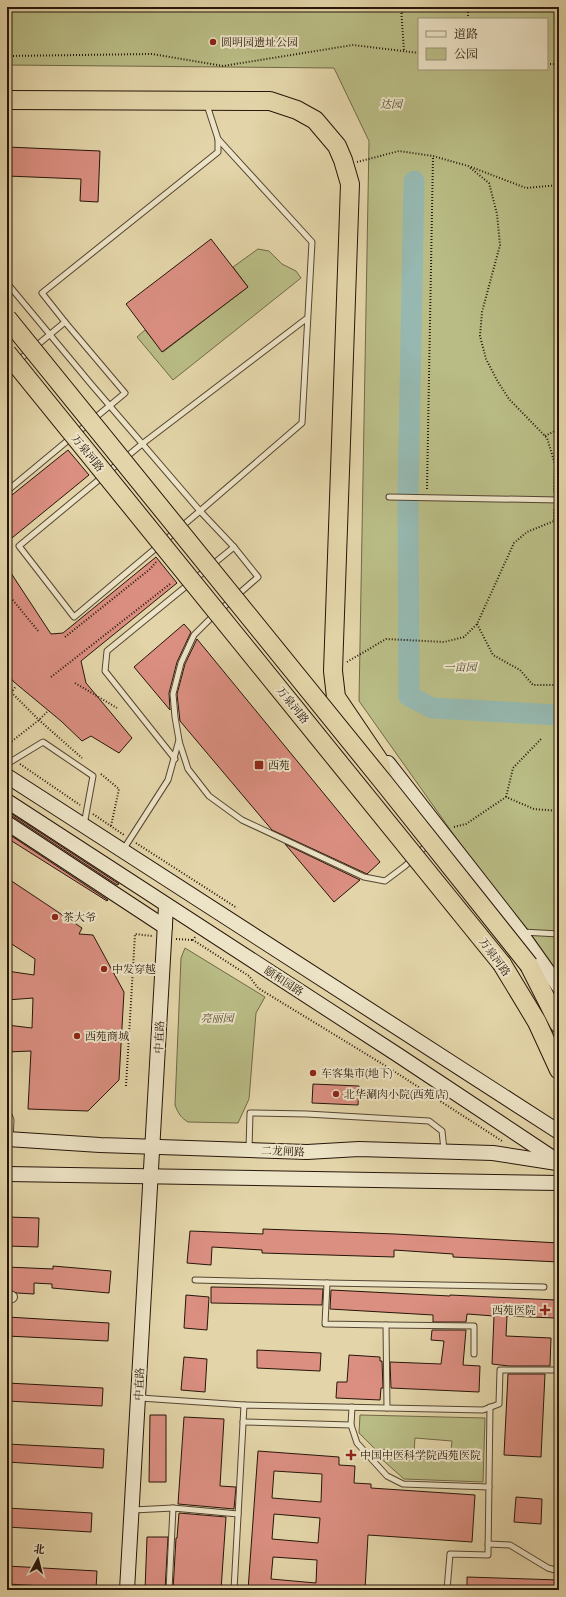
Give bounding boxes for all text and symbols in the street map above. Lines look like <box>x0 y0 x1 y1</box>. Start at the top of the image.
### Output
legend <box>418 18 548 70</box>
text: 道路 <box>454 27 478 42</box>
place label: 圆明园遗址公园 <box>221 36 298 50</box>
marker: 圆明园遗址公园 <box>208 37 218 47</box>
text: 公园 <box>454 47 478 62</box>
park label: 达园 <box>380 98 404 112</box>
street label: 万泉河路 <box>68 432 107 475</box>
park label: 一亩园 <box>444 661 478 675</box>
street label: 万泉河路 <box>273 684 312 727</box>
marker: 西苑 <box>253 759 265 771</box>
place label: 西苑 <box>268 759 290 773</box>
place label: 茶大爷 <box>63 911 96 925</box>
marker: 茶大爷 <box>50 912 60 922</box>
street label: 万泉河路 <box>476 936 513 980</box>
place label: 中发穿越 <box>112 963 156 977</box>
marker: 中发穿越 <box>99 964 109 974</box>
street label: 颐和园路 <box>261 964 306 1000</box>
park label: 亮丽园 <box>201 1012 235 1026</box>
street label: 中直路 <box>152 1020 168 1054</box>
place label: 西苑商城 <box>85 1030 129 1044</box>
marker: 西苑商城 <box>72 1031 82 1041</box>
place label: 车客集市(地下) <box>321 1067 393 1081</box>
marker: 车客集市(地下) <box>308 1068 318 1078</box>
place label: 北华涮肉小院(西苑店) <box>344 1088 449 1102</box>
marker: 北华涮肉小院(西苑店) <box>331 1089 341 1099</box>
street label: 二龙闸路 <box>261 1144 305 1160</box>
place label: 西苑医院 <box>492 1304 536 1318</box>
marker: 西苑医院 <box>539 1304 551 1316</box>
street label: 中直路 <box>132 1367 148 1401</box>
marker: 中国中医科学院西苑医院 <box>345 1449 357 1461</box>
place label: 中国中医科学院西苑医院 <box>360 1449 481 1463</box>
north arrow <box>18 1539 58 1579</box>
text: 北 <box>33 1542 45 1558</box>

